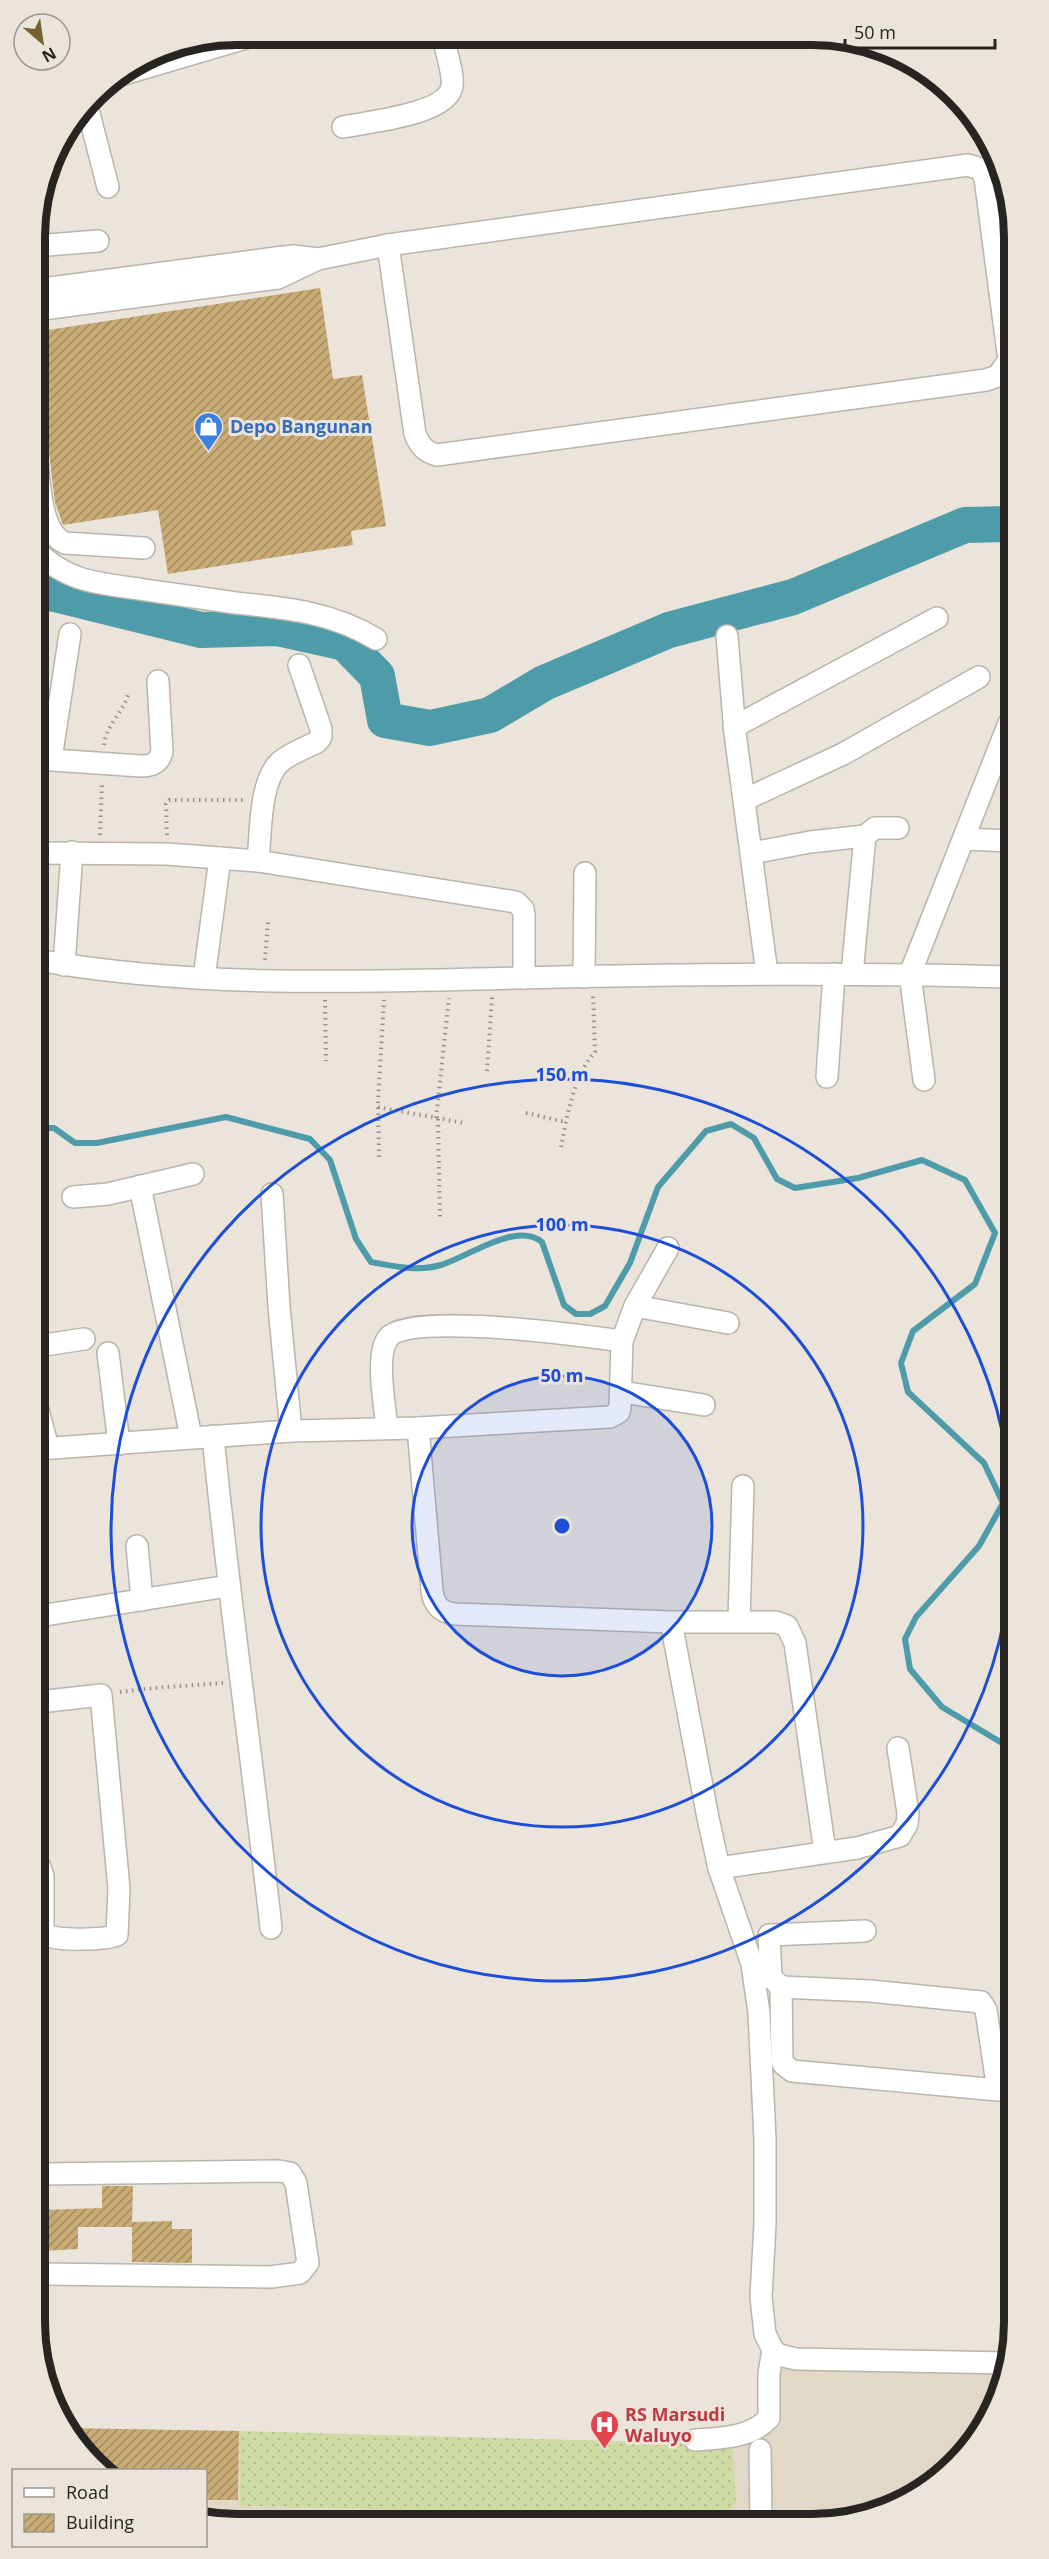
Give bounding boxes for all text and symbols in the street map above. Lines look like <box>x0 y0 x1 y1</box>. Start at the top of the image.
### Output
north arrow <box>12 12 72 72</box>
scale bar <box>845 12 995 50</box>
text: 50 m <box>854 20 896 44</box>
text: N <box>38 42 60 68</box>
shop icon: Depo Bangunan <box>193 410 225 452</box>
place label: Depo Bangunan <box>230 414 373 438</box>
text: 150 m <box>535 1062 589 1086</box>
text: 100 m <box>535 1212 589 1236</box>
text: 50 m <box>541 1363 583 1387</box>
centre of rings <box>552 1516 572 1536</box>
place label: RS Marsudi Waluyo <box>625 2402 725 2447</box>
hospital icon: RS Marsudi Waluyo <box>588 2408 620 2450</box>
legend <box>12 2469 207 2547</box>
text: Road <box>66 2480 109 2504</box>
text: Building <box>66 2510 134 2534</box>

